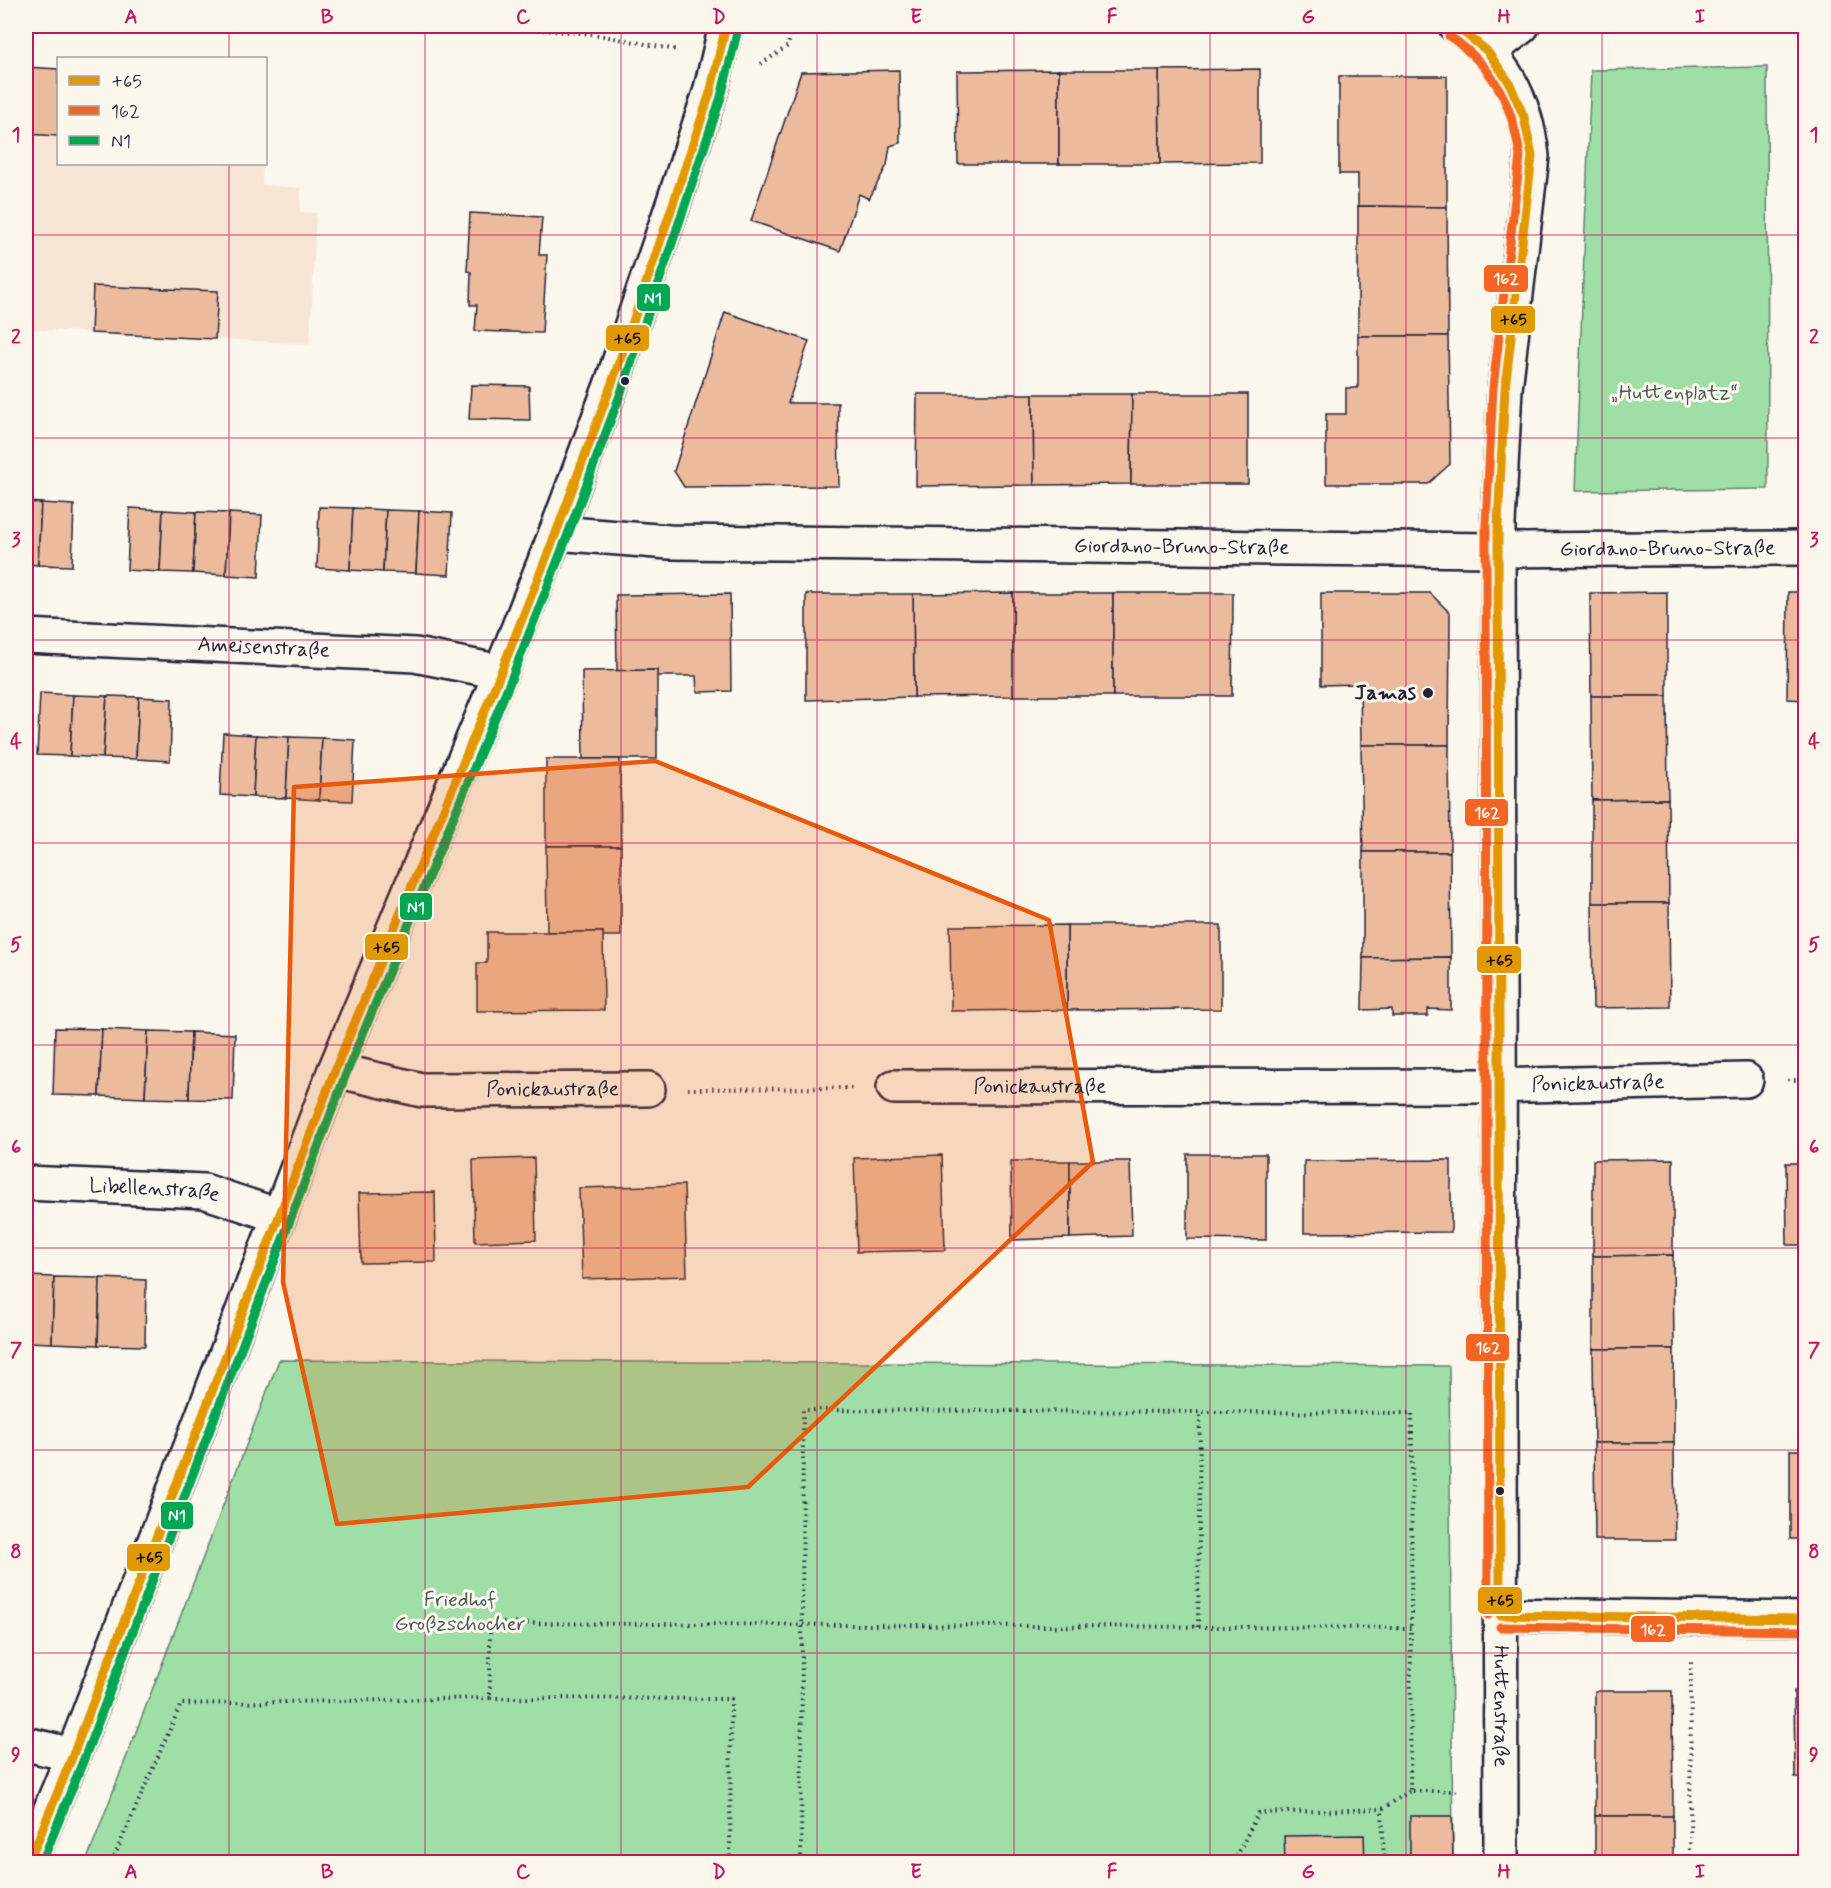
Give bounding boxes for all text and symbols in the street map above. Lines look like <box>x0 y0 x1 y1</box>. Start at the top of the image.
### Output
text: A <box>124 4 138 31</box>
text: B <box>321 4 334 31</box>
text: C <box>516 4 531 31</box>
text: D <box>712 4 726 31</box>
text: E <box>910 4 922 31</box>
text: F <box>1107 4 1118 31</box>
text: G <box>1301 4 1315 31</box>
text: H <box>1497 4 1511 31</box>
text: I <box>1695 4 1705 31</box>
legend <box>57 57 267 165</box>
text: +65 <box>111 70 142 94</box>
text: 162 <box>111 100 140 124</box>
text: 1 <box>12 122 20 149</box>
text: 1 <box>1810 122 1818 149</box>
text: N1 <box>111 130 131 154</box>
line badge: 162 <box>1483 264 1529 293</box>
text: 162 <box>1493 269 1519 290</box>
line badge: N1 <box>636 283 671 312</box>
text: N1 <box>644 289 662 310</box>
line badge: +65 <box>1490 305 1536 334</box>
text: +65 <box>1499 310 1527 331</box>
text: 2 <box>11 324 21 351</box>
line badge: +65 <box>605 324 650 352</box>
text: 2 <box>1809 324 1819 351</box>
text: +65 <box>613 329 641 350</box>
unlabelled marker <box>619 375 631 387</box>
park label: „Huttenplatz“ <box>1610 379 1738 407</box>
text: 3 <box>11 527 21 554</box>
text: 3 <box>1809 527 1819 554</box>
street label: Giordano-Bruno-Straße <box>1074 532 1290 562</box>
street label: Giordano-Bruno-Straße <box>1560 534 1775 564</box>
street label: Ameisenstraße <box>197 630 331 665</box>
place label: Jamas <box>1354 679 1417 707</box>
marker: Jamas <box>1421 686 1435 700</box>
text: 4 <box>10 729 22 756</box>
text: 4 <box>1808 729 1820 756</box>
line badge: 162 <box>1464 798 1509 827</box>
text: 162 <box>1474 803 1500 824</box>
line badge: N1 <box>399 892 433 921</box>
text: N1 <box>407 898 425 919</box>
text: 5 <box>10 932 22 959</box>
text: 5 <box>1808 932 1820 959</box>
line badge: +65 <box>364 933 409 961</box>
text: +65 <box>372 938 400 959</box>
line badge: +65 <box>1476 945 1522 974</box>
text: +65 <box>1485 951 1513 972</box>
street label: Ponickaustraße <box>1531 1068 1665 1099</box>
street label: Ponickaustraße <box>974 1073 1106 1101</box>
street label: Ponickaustraße <box>486 1075 619 1104</box>
text: 6 <box>11 1134 21 1161</box>
text: 6 <box>1809 1134 1819 1161</box>
street label: Libellenstraße <box>89 1172 224 1209</box>
line badge: 162 <box>1465 1333 1510 1362</box>
text: 7 <box>10 1337 22 1364</box>
text: 7 <box>1808 1337 1820 1364</box>
text: 162 <box>1475 1338 1501 1359</box>
unlabelled marker <box>1494 1485 1506 1497</box>
line badge: N1 <box>160 1501 194 1530</box>
text: N1 <box>168 1506 186 1527</box>
text: 8 <box>10 1539 22 1566</box>
text: 8 <box>1808 1539 1820 1566</box>
line badge: +65 <box>126 1543 171 1572</box>
text: +65 <box>135 1548 163 1569</box>
park label: Friedhof Großzschocher <box>394 1586 526 1638</box>
line badge: +65 <box>1477 1586 1523 1615</box>
text: +65 <box>1486 1591 1514 1612</box>
line badge: 162 <box>1630 1615 1676 1643</box>
text: 162 <box>1640 1620 1666 1641</box>
street label: Huttenstraße <box>1487 1645 1515 1767</box>
text: 9 <box>11 1742 21 1769</box>
text: 9 <box>1809 1742 1819 1769</box>
text: A <box>124 1859 138 1886</box>
text: B <box>321 1859 334 1886</box>
text: C <box>516 1859 531 1886</box>
text: D <box>712 1859 726 1886</box>
text: E <box>910 1859 922 1886</box>
text: F <box>1107 1859 1118 1886</box>
text: G <box>1301 1859 1315 1886</box>
text: H <box>1497 1859 1511 1886</box>
text: I <box>1695 1859 1705 1886</box>

